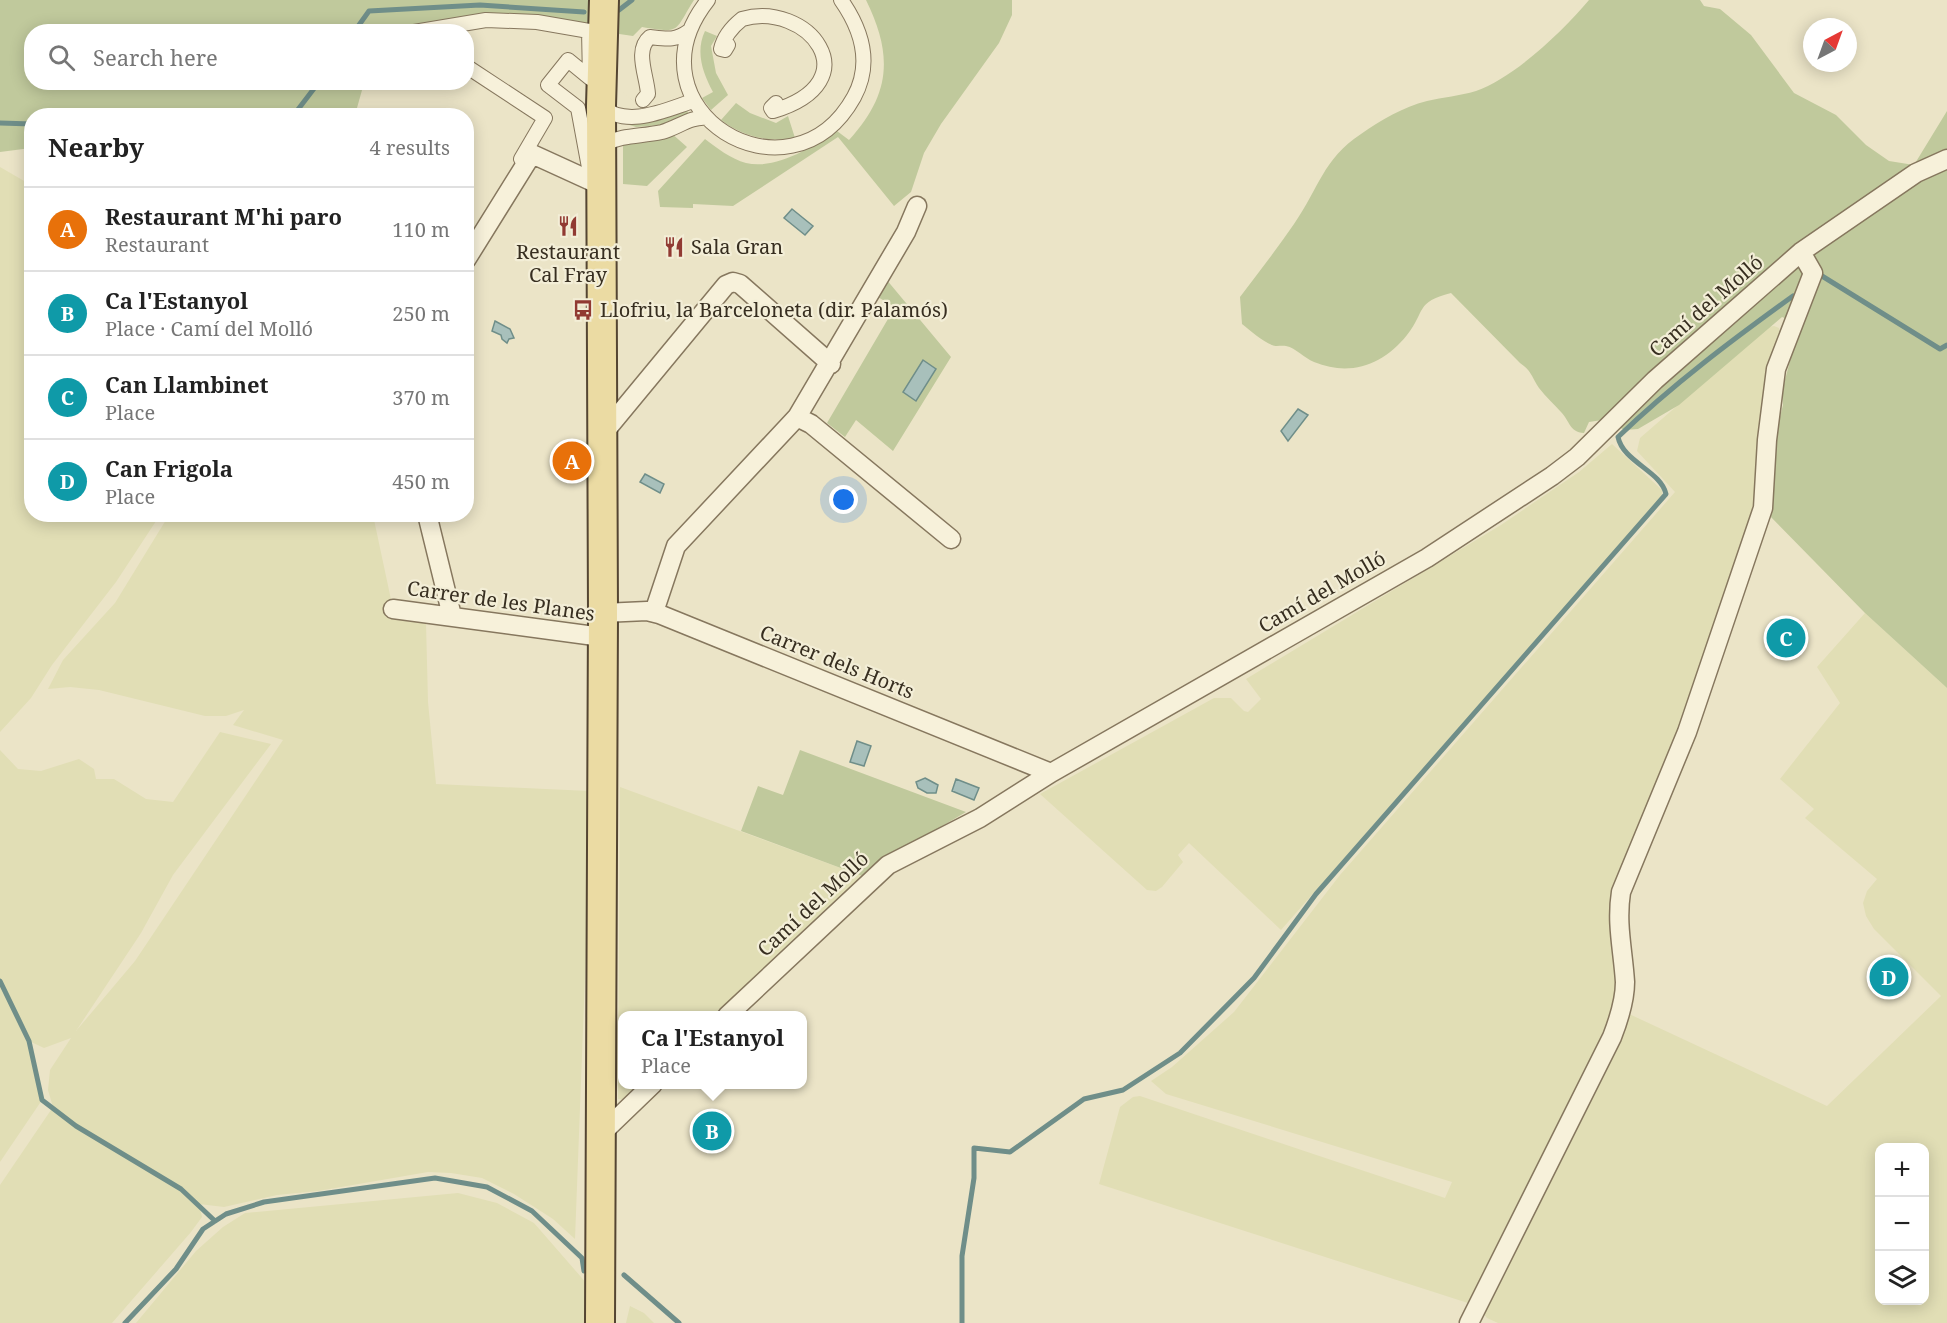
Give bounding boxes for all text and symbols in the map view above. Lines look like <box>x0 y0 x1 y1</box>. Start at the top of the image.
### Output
north arrow <box>1803 18 1857 72</box>
search box <box>24 24 474 90</box>
icon: search <box>45 41 78 74</box>
text: Search here <box>93 42 218 72</box>
text: Nearby <box>48 129 144 165</box>
text: 4 results <box>370 134 450 161</box>
text: Restaurant M'hi paro <box>105 201 342 231</box>
restaurant icon: Restaurant Cal Fray <box>556 214 580 238</box>
text: A <box>60 216 75 243</box>
text: 110 m <box>392 216 450 243</box>
text: Restaurant <box>105 231 209 258</box>
place label: Sala Gran <box>691 233 783 260</box>
restaurant icon: Sala Gran <box>662 235 686 259</box>
place label: Restaurant Cal Fray <box>516 238 620 288</box>
street label: Camí del Molló <box>1643 249 1768 363</box>
text: Ca l'Estanyol <box>105 285 248 315</box>
place label: Llofriu, la Barceloneta (dir. Palamós) <box>600 296 948 323</box>
bus stop icon: Llofriu, la Barceloneta (dir. Palamós) <box>571 298 595 322</box>
text: B <box>61 300 74 327</box>
text: 250 m <box>392 300 450 327</box>
text: Place · Camí del Molló <box>105 315 313 342</box>
text: Can Llambinet <box>105 369 269 399</box>
text: C <box>61 384 74 411</box>
text: 370 m <box>392 384 450 411</box>
text: Place <box>105 399 155 426</box>
pin: A <box>552 438 592 484</box>
text: Can Frigola <box>105 453 233 483</box>
text: D <box>60 468 75 495</box>
text: 450 m <box>392 468 450 495</box>
text: Place <box>105 483 155 510</box>
your location <box>829 485 858 514</box>
street label: Camí del Molló <box>1253 544 1390 639</box>
street label: Carrer de les Planes <box>406 574 597 627</box>
pin: C <box>1766 616 1806 660</box>
street label: Carrer dels Horts <box>756 618 918 705</box>
street label: Camí del Molló <box>751 845 874 962</box>
pin: D <box>1870 954 1908 1000</box>
popup <box>618 1011 807 1089</box>
text: Ca l'Estanyol <box>641 1022 784 1052</box>
text: Place <box>641 1052 691 1079</box>
pin: B <box>692 1108 732 1154</box>
map controls <box>1875 1143 1929 1305</box>
button: + <box>1875 1143 1929 1197</box>
button: − <box>1875 1197 1929 1251</box>
button: layers <box>1875 1251 1929 1305</box>

